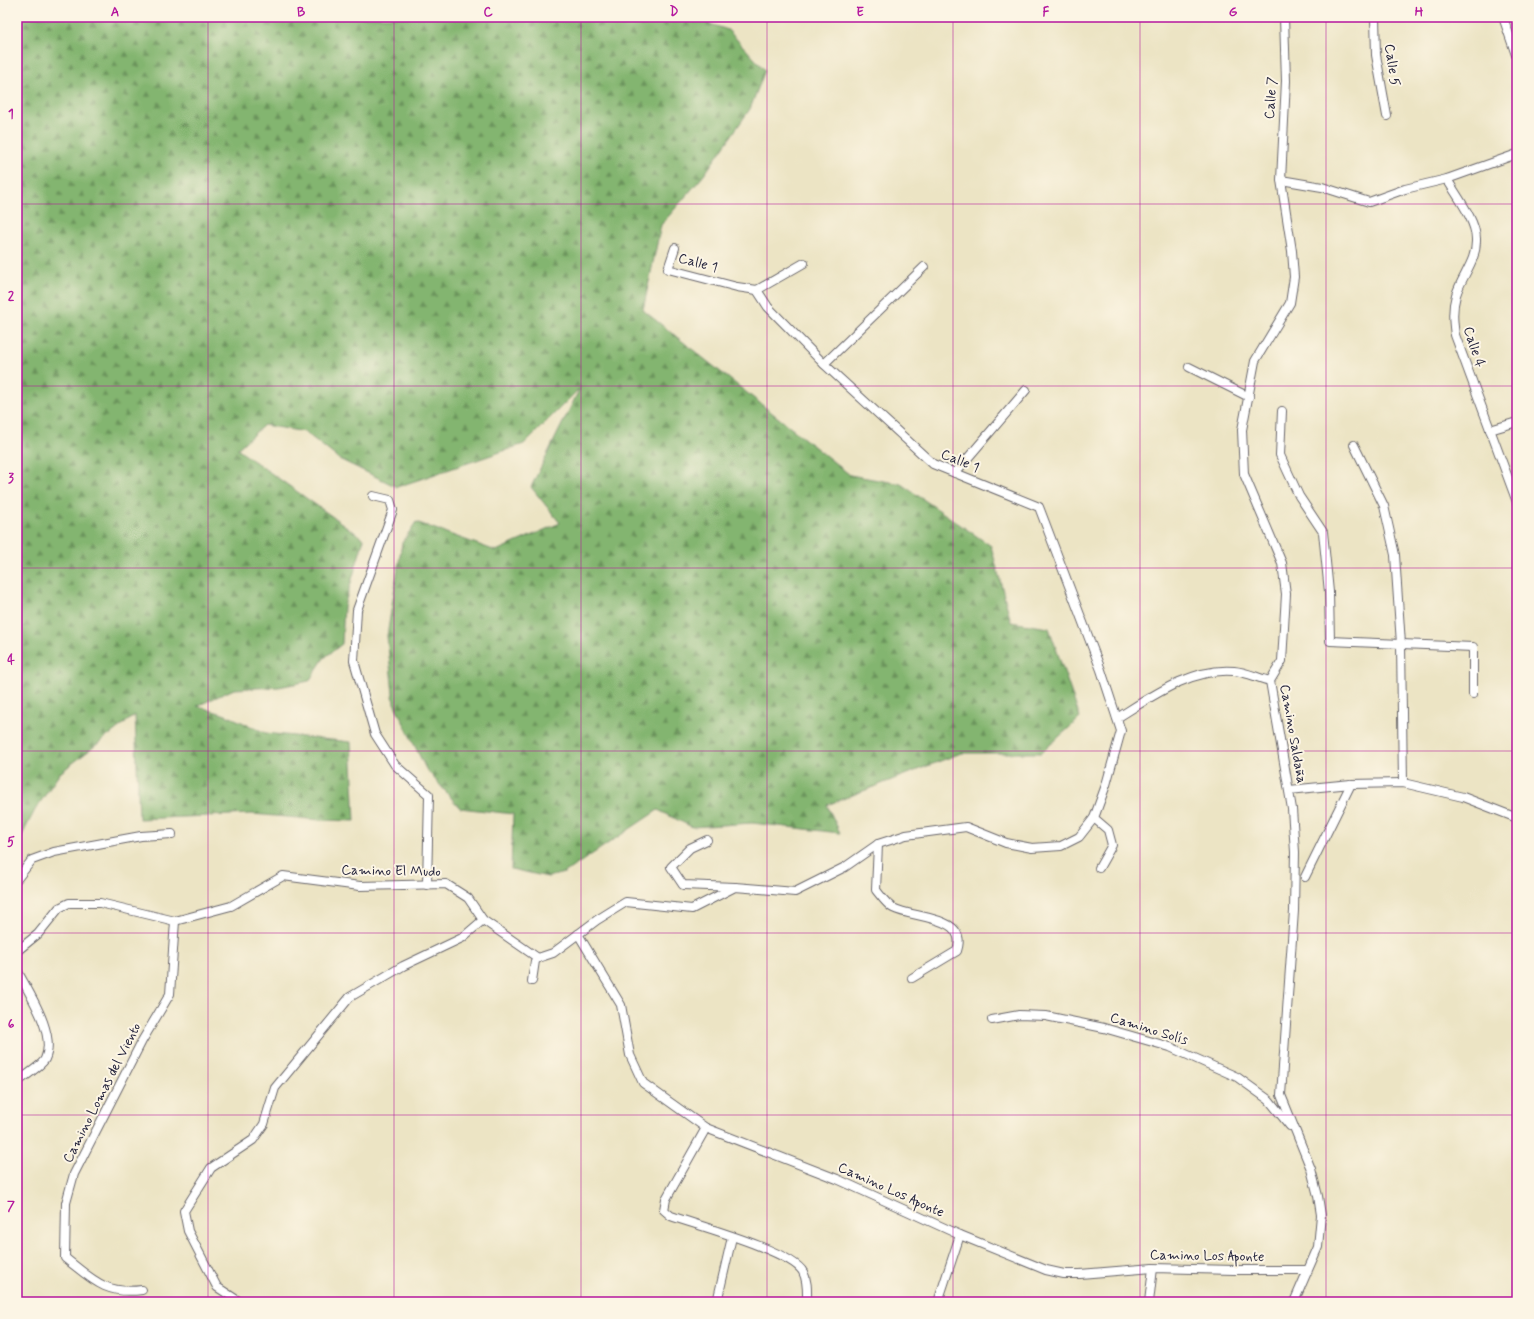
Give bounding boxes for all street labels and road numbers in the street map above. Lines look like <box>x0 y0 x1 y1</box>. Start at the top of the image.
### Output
street label: Calle 5 <box>1380 43 1404 87</box>
street label: Calle 7 <box>1261 76 1281 120</box>
street label: Calle 1 <box>676 249 720 277</box>
street label: Calle 4 <box>1459 324 1489 370</box>
street label: Calle 1 <box>938 445 982 477</box>
street label: Camino Saldaña <box>1275 683 1311 785</box>
street label: Camino El Mudo <box>341 861 441 881</box>
street label: Camino Solís <box>1108 1009 1190 1049</box>
street label: Camino Lomas del Viento <box>59 1020 145 1166</box>
street label: Camino Los Aponte <box>835 1158 947 1222</box>
street label: Camino Los Aponte <box>1150 1246 1264 1267</box>

